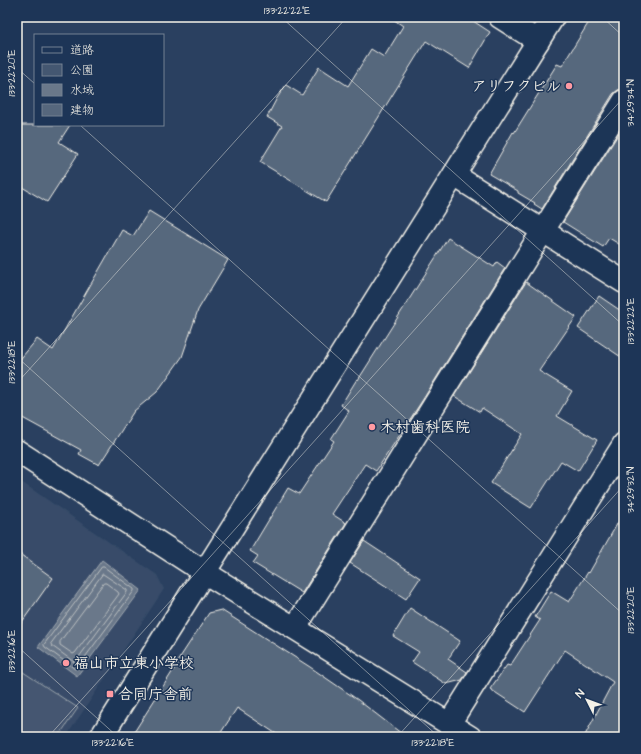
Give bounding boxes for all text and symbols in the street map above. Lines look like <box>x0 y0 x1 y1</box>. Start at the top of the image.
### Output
text: 133°22'22"E <box>264 4 310 18</box>
legend <box>34 34 164 126</box>
text: 道路 <box>70 42 94 59</box>
text: 133°22'20"E <box>5 49 19 97</box>
text: 公園 <box>70 62 94 79</box>
place label: アリフクビル <box>472 76 561 97</box>
text: 34°29'34"N <box>624 79 638 127</box>
marker: アリフクビル <box>564 81 574 91</box>
text: 水域 <box>70 82 94 99</box>
text: 建物 <box>70 102 94 119</box>
text: 133°22'22"E <box>624 298 638 344</box>
text: 133°22'18"E <box>5 341 19 383</box>
place label: 木村歯科医院 <box>380 417 470 438</box>
marker: 木村歯科医院 <box>367 422 377 432</box>
text: 34°29'32"N <box>624 467 638 513</box>
text: 133°22'20"E <box>624 586 638 634</box>
text: 133°22'16"E <box>5 630 19 672</box>
place label: 福山市立東小学校 <box>74 653 194 674</box>
marker: 福山市立東小学校 <box>61 658 71 668</box>
north arrow <box>567 680 607 720</box>
place label: 合同庁舎前 <box>118 684 193 705</box>
text: N <box>572 686 588 701</box>
marker: 合同庁舎前 <box>105 689 115 699</box>
text: 133°22'16"E <box>92 736 134 750</box>
text: 133°22'18"E <box>412 736 454 750</box>

